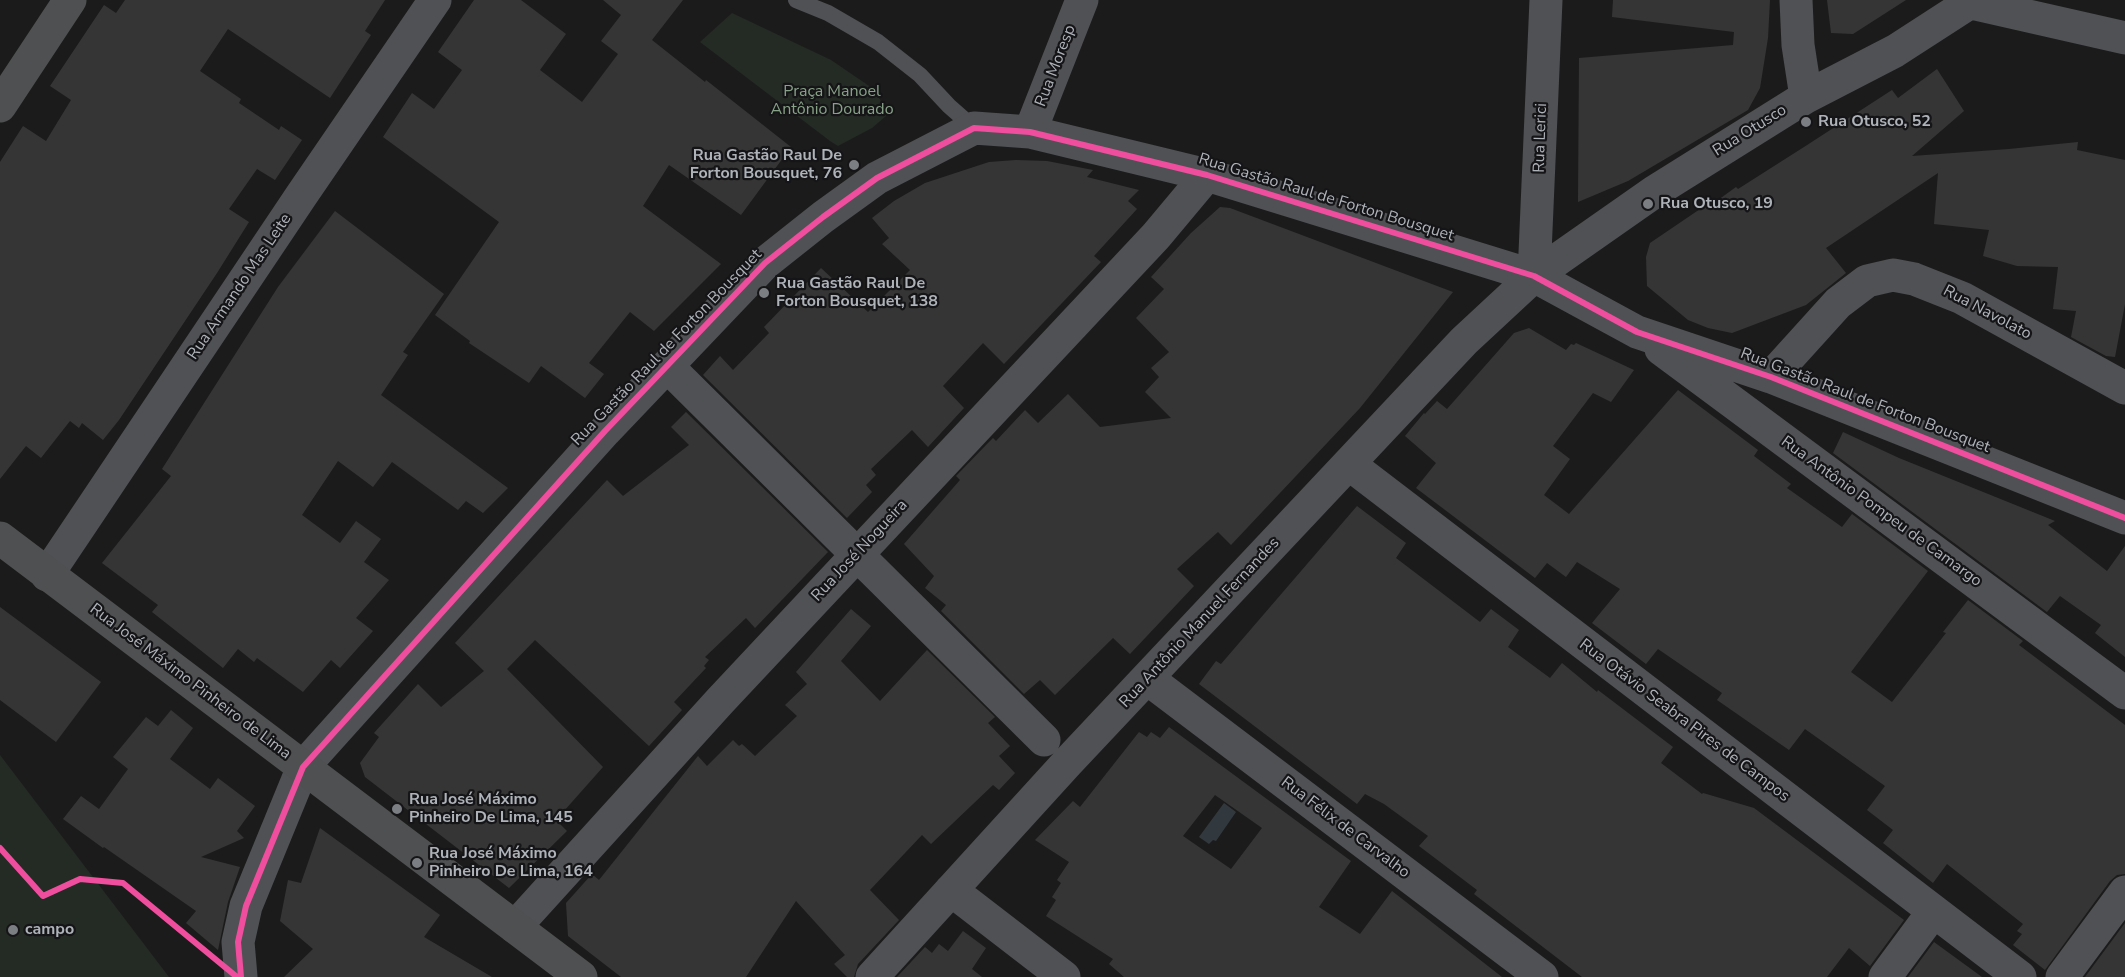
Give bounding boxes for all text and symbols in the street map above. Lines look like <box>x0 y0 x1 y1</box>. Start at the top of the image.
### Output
street label: Rua Moresp <box>1032 22 1080 110</box>
park label: Praça Manoel Antônio Dourado <box>770 82 894 120</box>
street label: Rua Otusco <box>1710 101 1790 161</box>
street label: Rua Lerici <box>1530 103 1552 173</box>
place label: Rua Otusco, 52 <box>1818 112 1931 132</box>
marker: Rua Otusco, 52 <box>1799 115 1813 129</box>
place label: Rua Gastão Raul De Forton Bousquet, 76 <box>690 146 842 184</box>
street label: Rua Gastão Raul de Forton Bousquet <box>1196 150 1456 246</box>
marker: Rua Gastão Raul De Forton Bousquet, 76 <box>847 158 861 172</box>
place label: Rua Otusco, 19 <box>1660 194 1773 214</box>
marker: Rua Otusco, 19 <box>1641 197 1655 211</box>
street label: Rua Armando Mas Leite <box>184 210 296 364</box>
street label: Rua Gastão Raul de Forton Bousquet <box>568 246 766 450</box>
place label: Rua Gastão Raul De Forton Bousquet, 138 <box>776 274 938 312</box>
street label: Rua Navolato <box>1940 282 2034 344</box>
marker: Rua Gastão Raul De Forton Bousquet, 138 <box>757 286 771 300</box>
street label: Rua Gastão Raul de Forton Bousquet <box>1737 344 1993 458</box>
street label: Rua Antônio Pompeu de Camargo <box>1777 433 1985 591</box>
street label: Rua José Nogueira <box>808 496 912 606</box>
street label: Rua Antônio Manuel Fernandes <box>1116 534 1284 712</box>
street label: Rua José Máximo Pinheiro de Lima <box>86 600 294 764</box>
street label: Rua Otávio Seabra Pires de Campos <box>1575 636 1793 806</box>
street label: Rua Félix de Carvalho <box>1277 773 1413 883</box>
place label: Rua José Máximo Pinheiro De Lima, 145 <box>409 790 573 828</box>
marker: Rua José Máximo Pinheiro De Lima, 145 <box>390 802 404 816</box>
place label: Rua José Máximo Pinheiro De Lima, 164 <box>429 844 593 882</box>
marker: Rua José Máximo Pinheiro De Lima, 164 <box>410 856 424 870</box>
place label: campo <box>25 920 74 940</box>
marker: campo <box>6 923 20 937</box>

